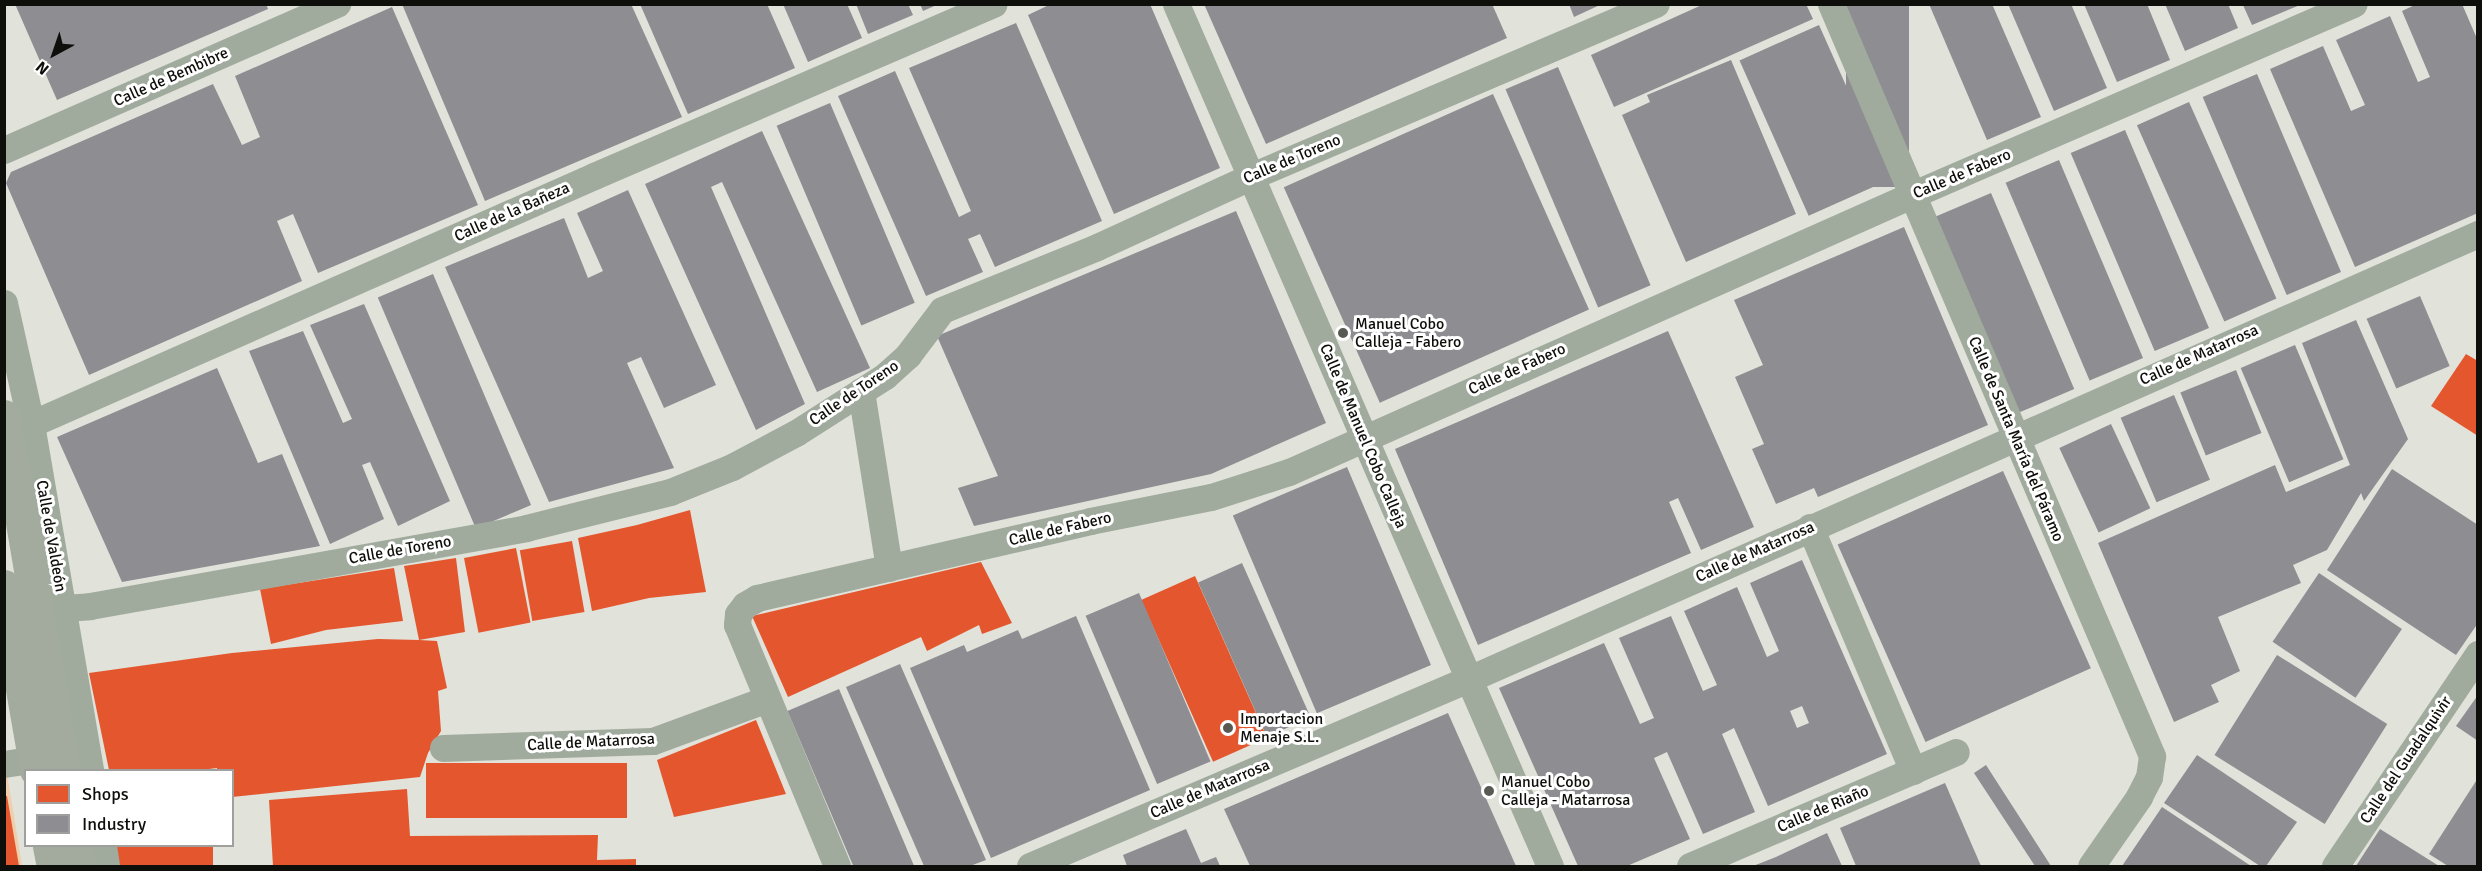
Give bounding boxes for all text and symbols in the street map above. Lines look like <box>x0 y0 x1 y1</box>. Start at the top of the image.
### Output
north arrow <box>24 24 84 84</box>
street label: Calle de Bembibre <box>111 43 231 111</box>
text: N <box>32 57 53 79</box>
street label: Calle de Toreno <box>1240 130 1344 188</box>
street label: Calle de Fabero <box>1910 145 2014 203</box>
street label: Calle de la Bañeza <box>451 178 573 246</box>
place label: Manuel Cobo Calleja - Fabero <box>1355 314 1461 352</box>
street label: Calle de Matarrosa <box>2137 320 2261 390</box>
marker: Manuel Cobo Calleja - Fabero <box>1336 326 1350 340</box>
street label: Calle de Santa María del Páramo <box>1964 334 2068 544</box>
street label: Calle de Fabero <box>1465 339 1569 399</box>
street label: Calle de Manuel Cobo Calleja <box>1315 341 1411 531</box>
street label: Calle de Toreno <box>806 356 902 430</box>
street label: Calle de Valdeón <box>32 479 70 593</box>
street label: Calle de Fabero <box>1007 508 1113 550</box>
street label: Calle de Matarrosa <box>1693 517 1817 587</box>
street label: Calle de Toreno <box>347 532 453 568</box>
street label: Calle del Guadalquivir <box>2356 693 2456 827</box>
place label: Importacion Menaje S.L. <box>1240 709 1323 747</box>
marker: Importacion Menaje S.L. <box>1221 721 1235 735</box>
street label: Calle de Matarrosa <box>527 729 655 755</box>
street label: Calle de Matarrosa <box>1147 755 1273 823</box>
legend <box>24 769 234 847</box>
place label: Manuel Cobo Calleja - Matarrosa <box>1501 772 1630 810</box>
street label: Calle de Riaño <box>1774 781 1872 837</box>
text: Shops <box>82 783 129 805</box>
marker: Manuel Cobo Calleja - Matarrosa <box>1482 784 1496 798</box>
text: Industry <box>82 813 146 835</box>

